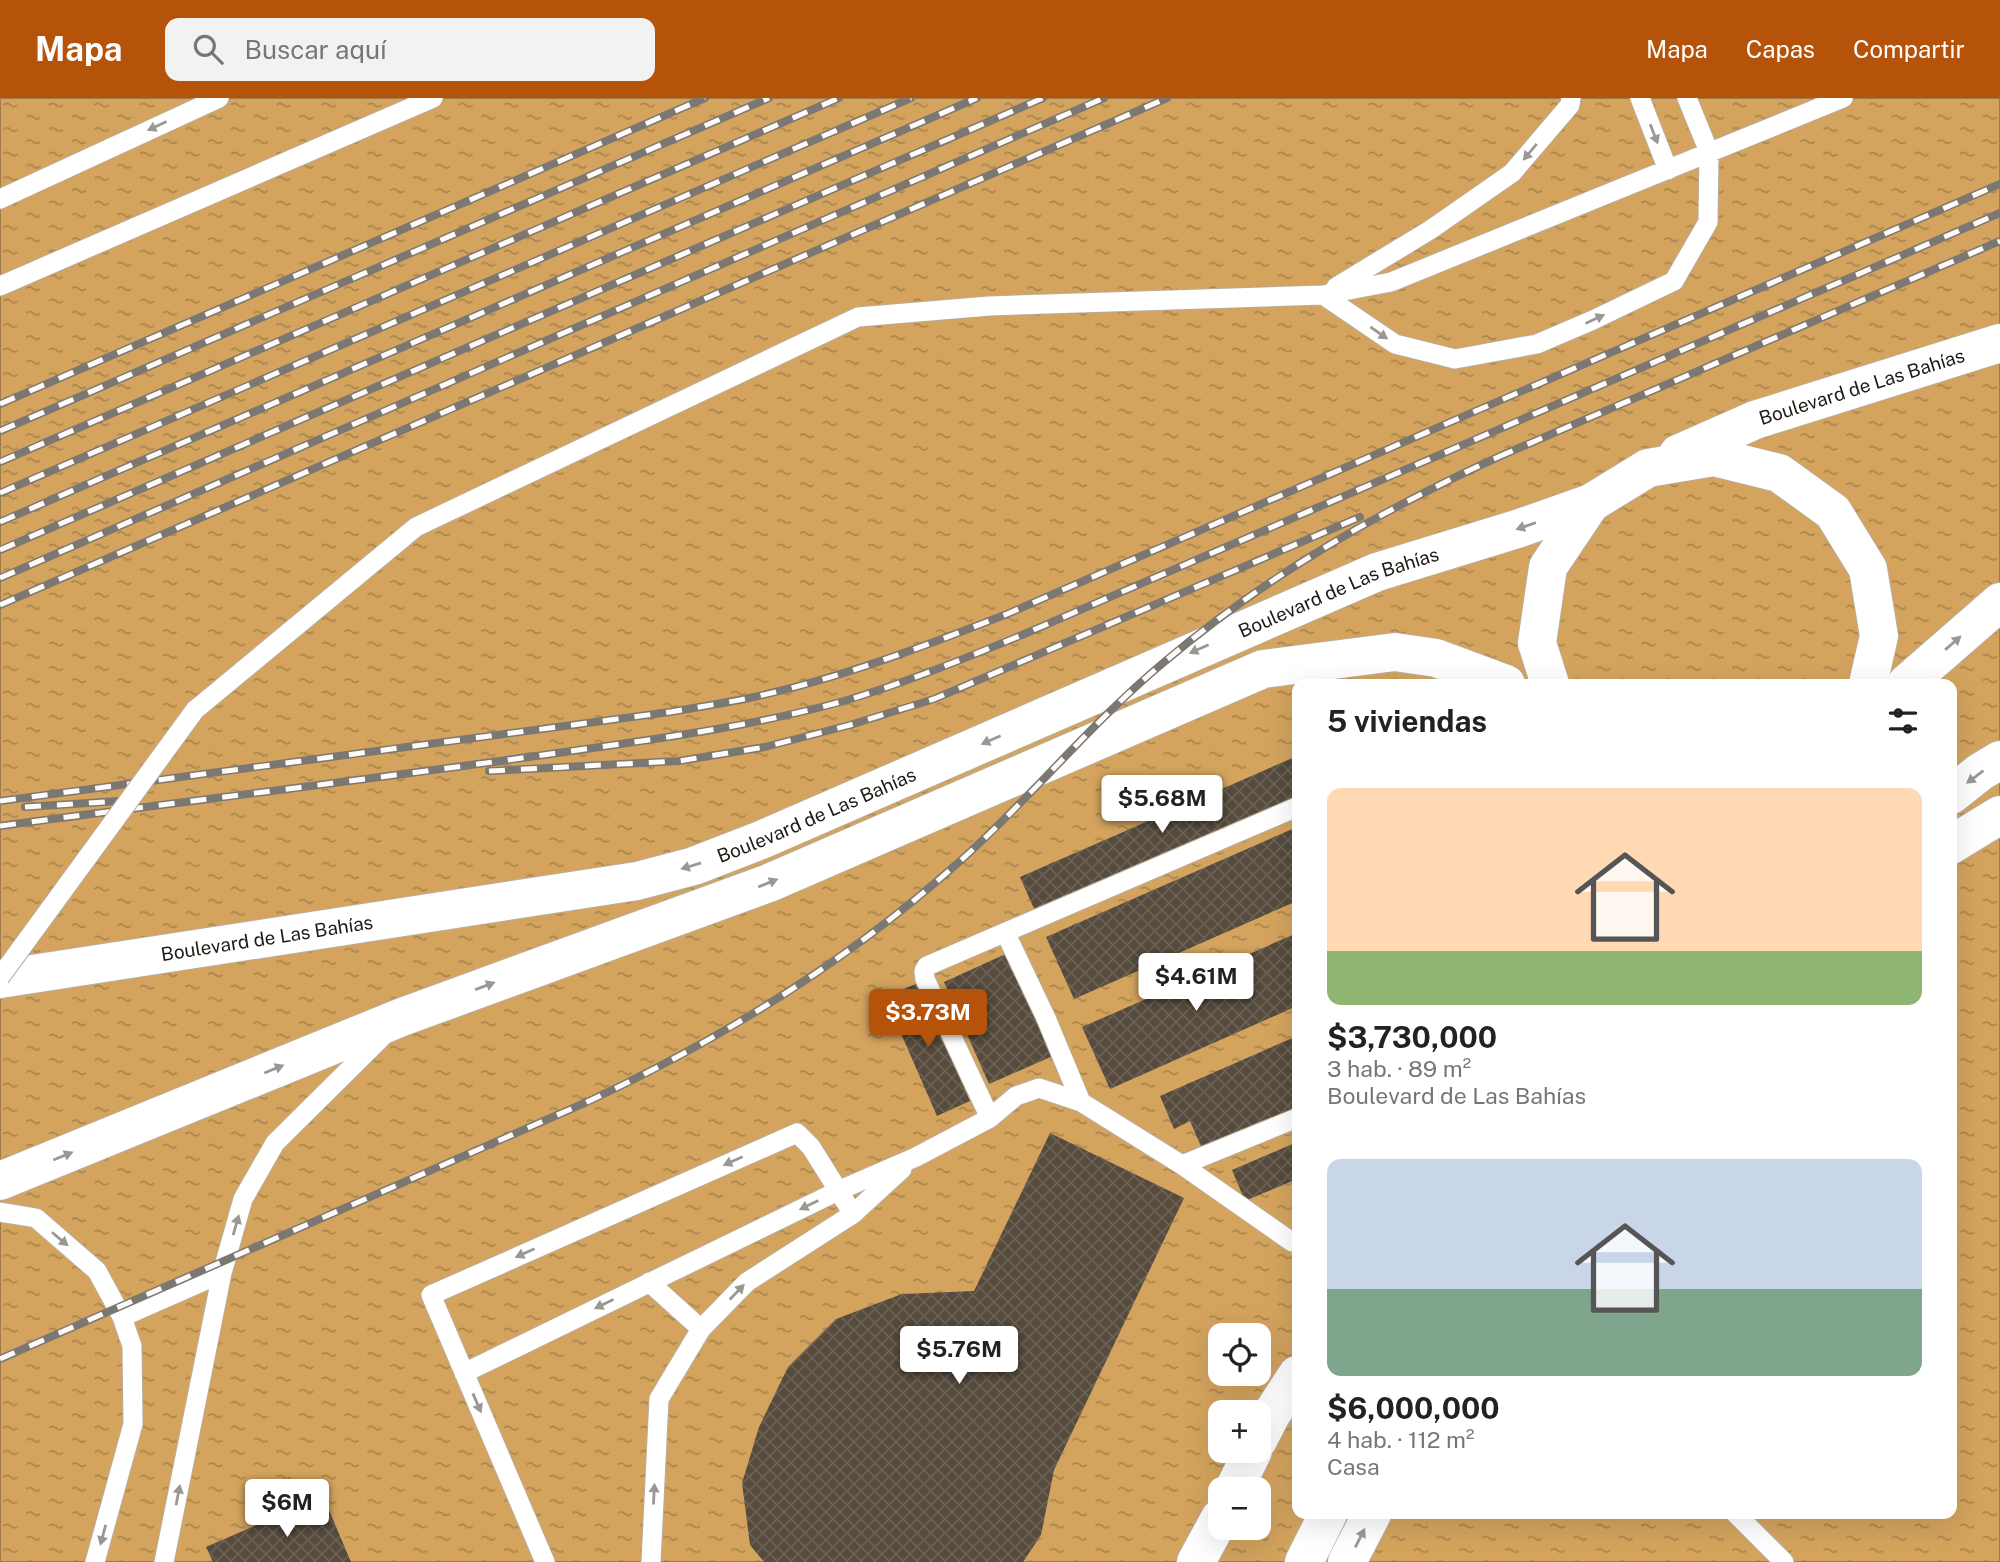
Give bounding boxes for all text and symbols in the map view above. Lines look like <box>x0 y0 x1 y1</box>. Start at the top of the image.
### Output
search box <box>165 18 655 81</box>
text: Mapa <box>35 30 123 68</box>
icon: search <box>189 30 227 68</box>
text: Buscar aquí <box>245 34 386 65</box>
text: Mapa <box>1646 35 1708 63</box>
text: Capas <box>1746 35 1815 63</box>
text: Compartir <box>1853 35 1965 63</box>
one-way arrow <box>147 121 167 132</box>
one-way arrow <box>1649 124 1660 145</box>
one-way arrow <box>1523 143 1538 160</box>
one-way arrow <box>1585 313 1605 325</box>
one-way arrow <box>1370 326 1389 339</box>
street label: Boulevard de Las Bahías <box>1756 344 1967 429</box>
one-way arrow <box>1516 521 1537 532</box>
street label: Boulevard de Las Bahías <box>1235 543 1441 642</box>
one-way arrow <box>1944 635 1962 651</box>
one-way arrow <box>1189 644 1210 655</box>
icon: filters <box>1884 702 1922 740</box>
text: 5 viviendas <box>1327 703 1487 739</box>
one-way arrow <box>981 734 1001 746</box>
street label: Boulevard de Las Bahías <box>714 763 919 867</box>
one-way arrow <box>1966 769 1984 783</box>
pin: $5.68M <box>1105 776 1219 835</box>
text: $5.68M <box>1117 784 1207 811</box>
icon: home <box>1562 834 1688 960</box>
one-way arrow <box>680 861 701 872</box>
one-way arrow <box>758 877 779 888</box>
street label: Boulevard de Las Bahías <box>159 911 374 965</box>
pin: $4.61M <box>1139 954 1253 1013</box>
text: $4.61M <box>1154 962 1238 989</box>
one-way arrow <box>475 981 496 992</box>
pin: $3.73M <box>871 990 985 1049</box>
text: $3.73M <box>885 998 971 1025</box>
text: $3,730,000 <box>1327 1019 1497 1055</box>
text: 3 hab. · 89 m² <box>1327 1055 1471 1082</box>
one-way arrow <box>263 1064 284 1075</box>
text: Boulevard de Las Bahías <box>1327 1082 1586 1109</box>
one-way arrow <box>53 1150 74 1161</box>
one-way arrow <box>723 1155 743 1167</box>
one-way arrow <box>799 1199 819 1211</box>
icon: home <box>1562 1205 1688 1331</box>
one-way arrow <box>231 1214 241 1235</box>
one-way arrow <box>51 1231 69 1247</box>
one-way arrow <box>515 1247 535 1259</box>
one-way arrow <box>728 1284 745 1301</box>
one-way arrow <box>594 1299 614 1310</box>
map controls <box>1208 1323 1271 1540</box>
button: locate <box>1208 1323 1271 1386</box>
pin: $5.76M <box>902 1326 1016 1386</box>
text: $5.76M <box>916 1335 1002 1362</box>
text: $6,000,000 <box>1327 1390 1500 1426</box>
one-way arrow <box>472 1392 483 1413</box>
button: + <box>1208 1400 1271 1463</box>
text: 4 hab. · 112 m² <box>1327 1426 1474 1453</box>
text: Casa <box>1327 1453 1380 1480</box>
button: − <box>1208 1477 1271 1540</box>
pin: $6M <box>253 1480 321 1539</box>
one-way arrow <box>649 1483 660 1505</box>
one-way arrow <box>172 1484 183 1506</box>
text: $6M <box>261 1488 313 1515</box>
one-way arrow <box>97 1525 107 1546</box>
one-way arrow <box>1354 1528 1365 1548</box>

